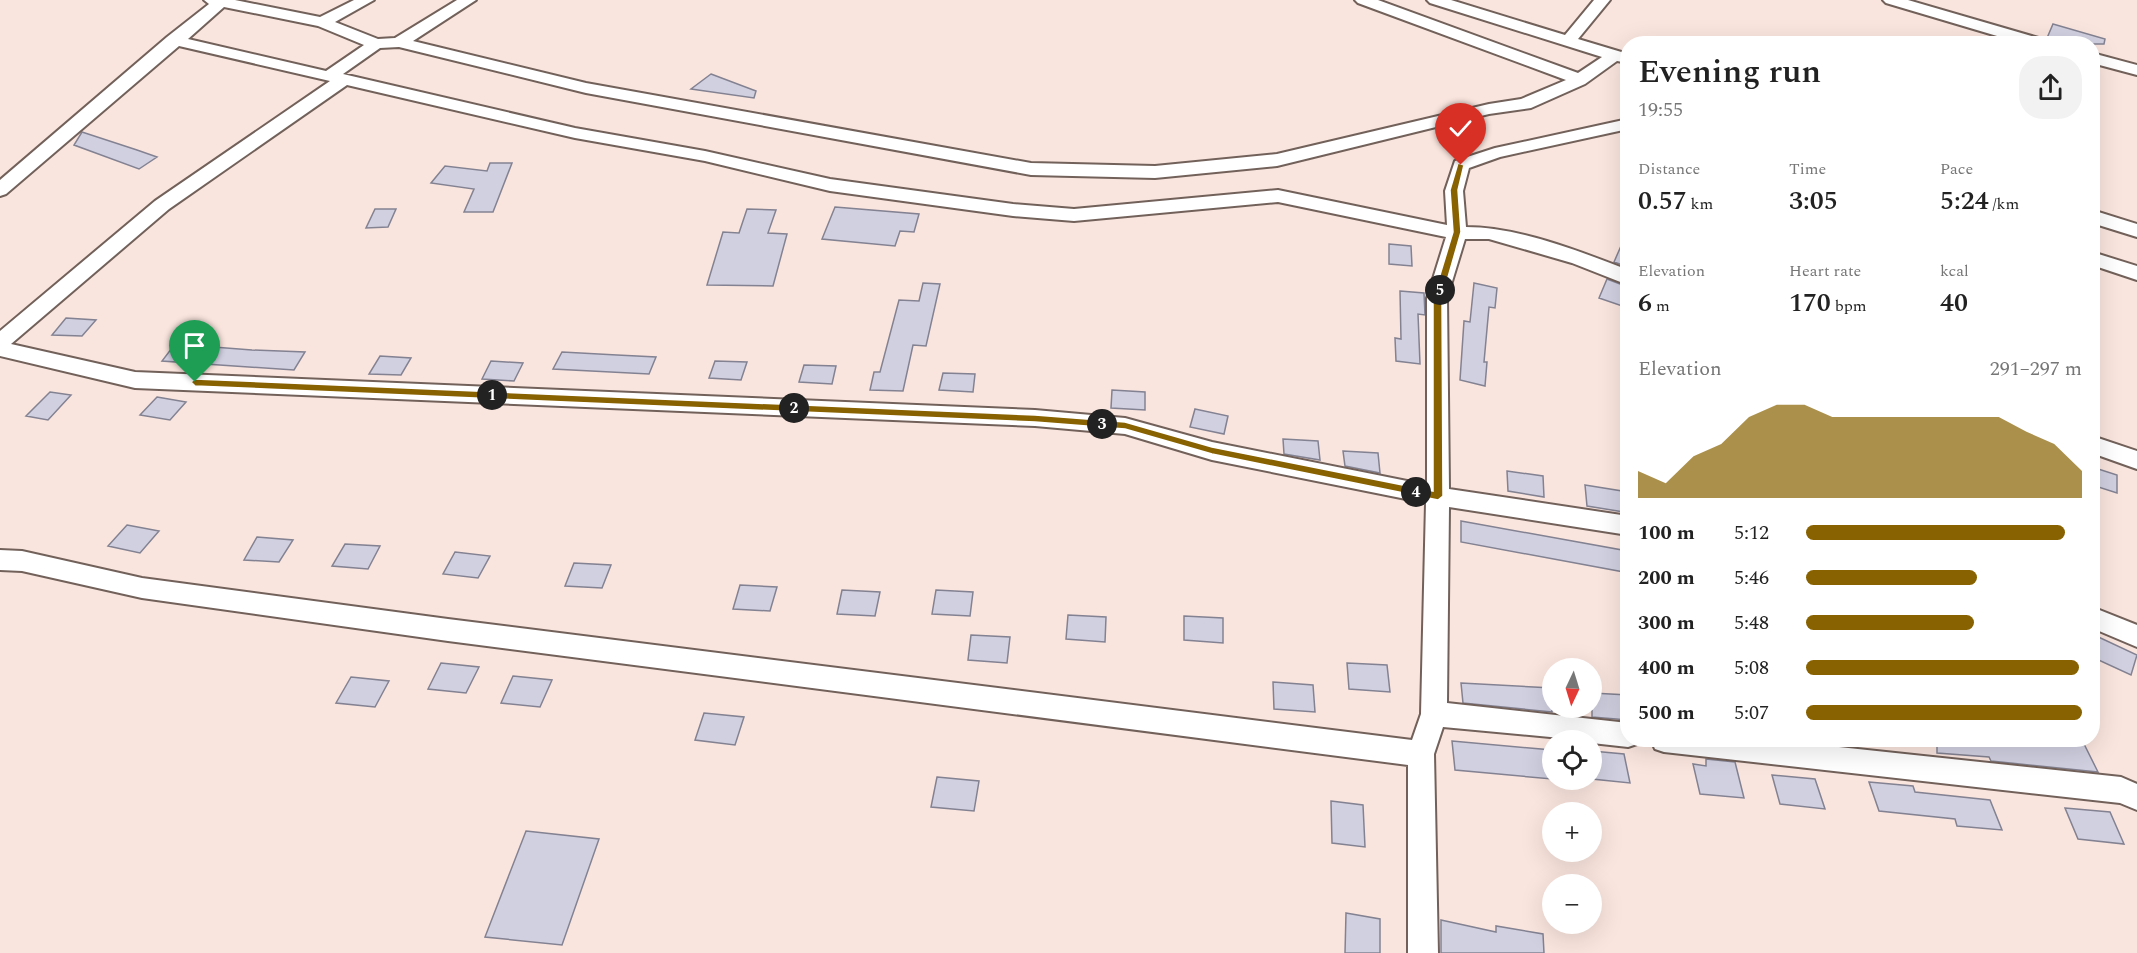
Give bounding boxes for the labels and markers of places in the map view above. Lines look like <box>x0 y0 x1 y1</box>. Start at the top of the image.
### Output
pin <box>1435 103 1486 165</box>
pin: 5 <box>1425 275 1455 305</box>
pin <box>169 320 220 382</box>
pin: 1 <box>477 380 507 410</box>
pin: 2 <box>779 393 809 423</box>
pin: 3 <box>1087 409 1117 439</box>
pin: 4 <box>1401 477 1431 507</box>

